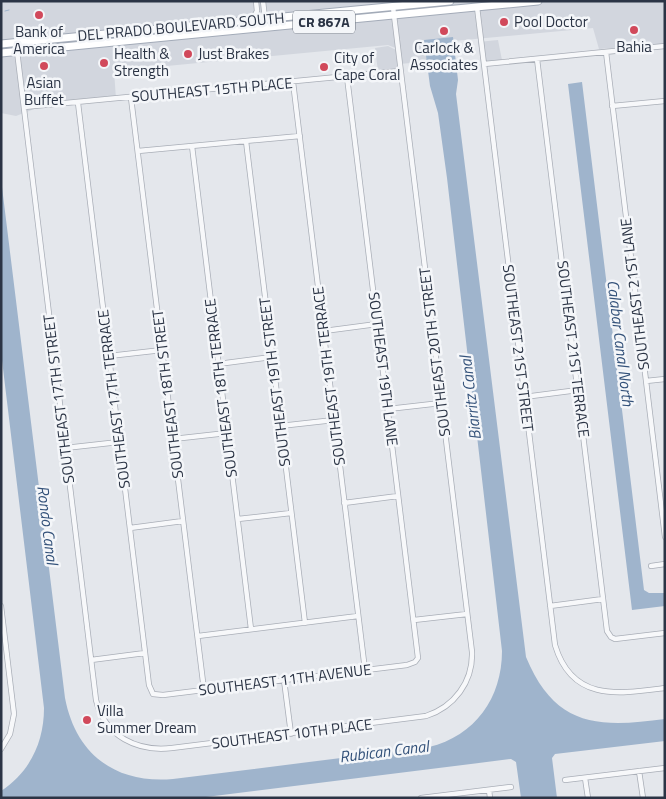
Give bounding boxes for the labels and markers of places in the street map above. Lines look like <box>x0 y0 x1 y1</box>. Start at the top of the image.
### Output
marker: Bank of America <box>33 9 45 21</box>
place label: Pool Doctor <box>514 10 588 33</box>
marker: Pool Doctor <box>498 16 510 28</box>
place label: Bank of America <box>13 20 65 60</box>
marker: Bahia <box>628 24 640 36</box>
marker: Carlock & Associates <box>438 25 450 37</box>
place label: Bahia <box>616 35 652 58</box>
place label: Carlock & Associates <box>410 36 478 76</box>
place label: Health & Strength <box>114 42 170 82</box>
place label: Just Brakes <box>198 42 269 65</box>
place label: City of Cape Coral <box>334 46 401 86</box>
marker: Just Brakes <box>182 48 194 60</box>
marker: Health & Strength <box>98 57 110 69</box>
marker: Asian Buffet <box>38 60 50 72</box>
marker: City of Cape Coral <box>318 61 330 73</box>
place label: Asian Buffet <box>24 71 65 111</box>
place label: Villa Summer Dream <box>97 699 197 739</box>
marker: Villa Summer Dream <box>81 714 93 726</box>

